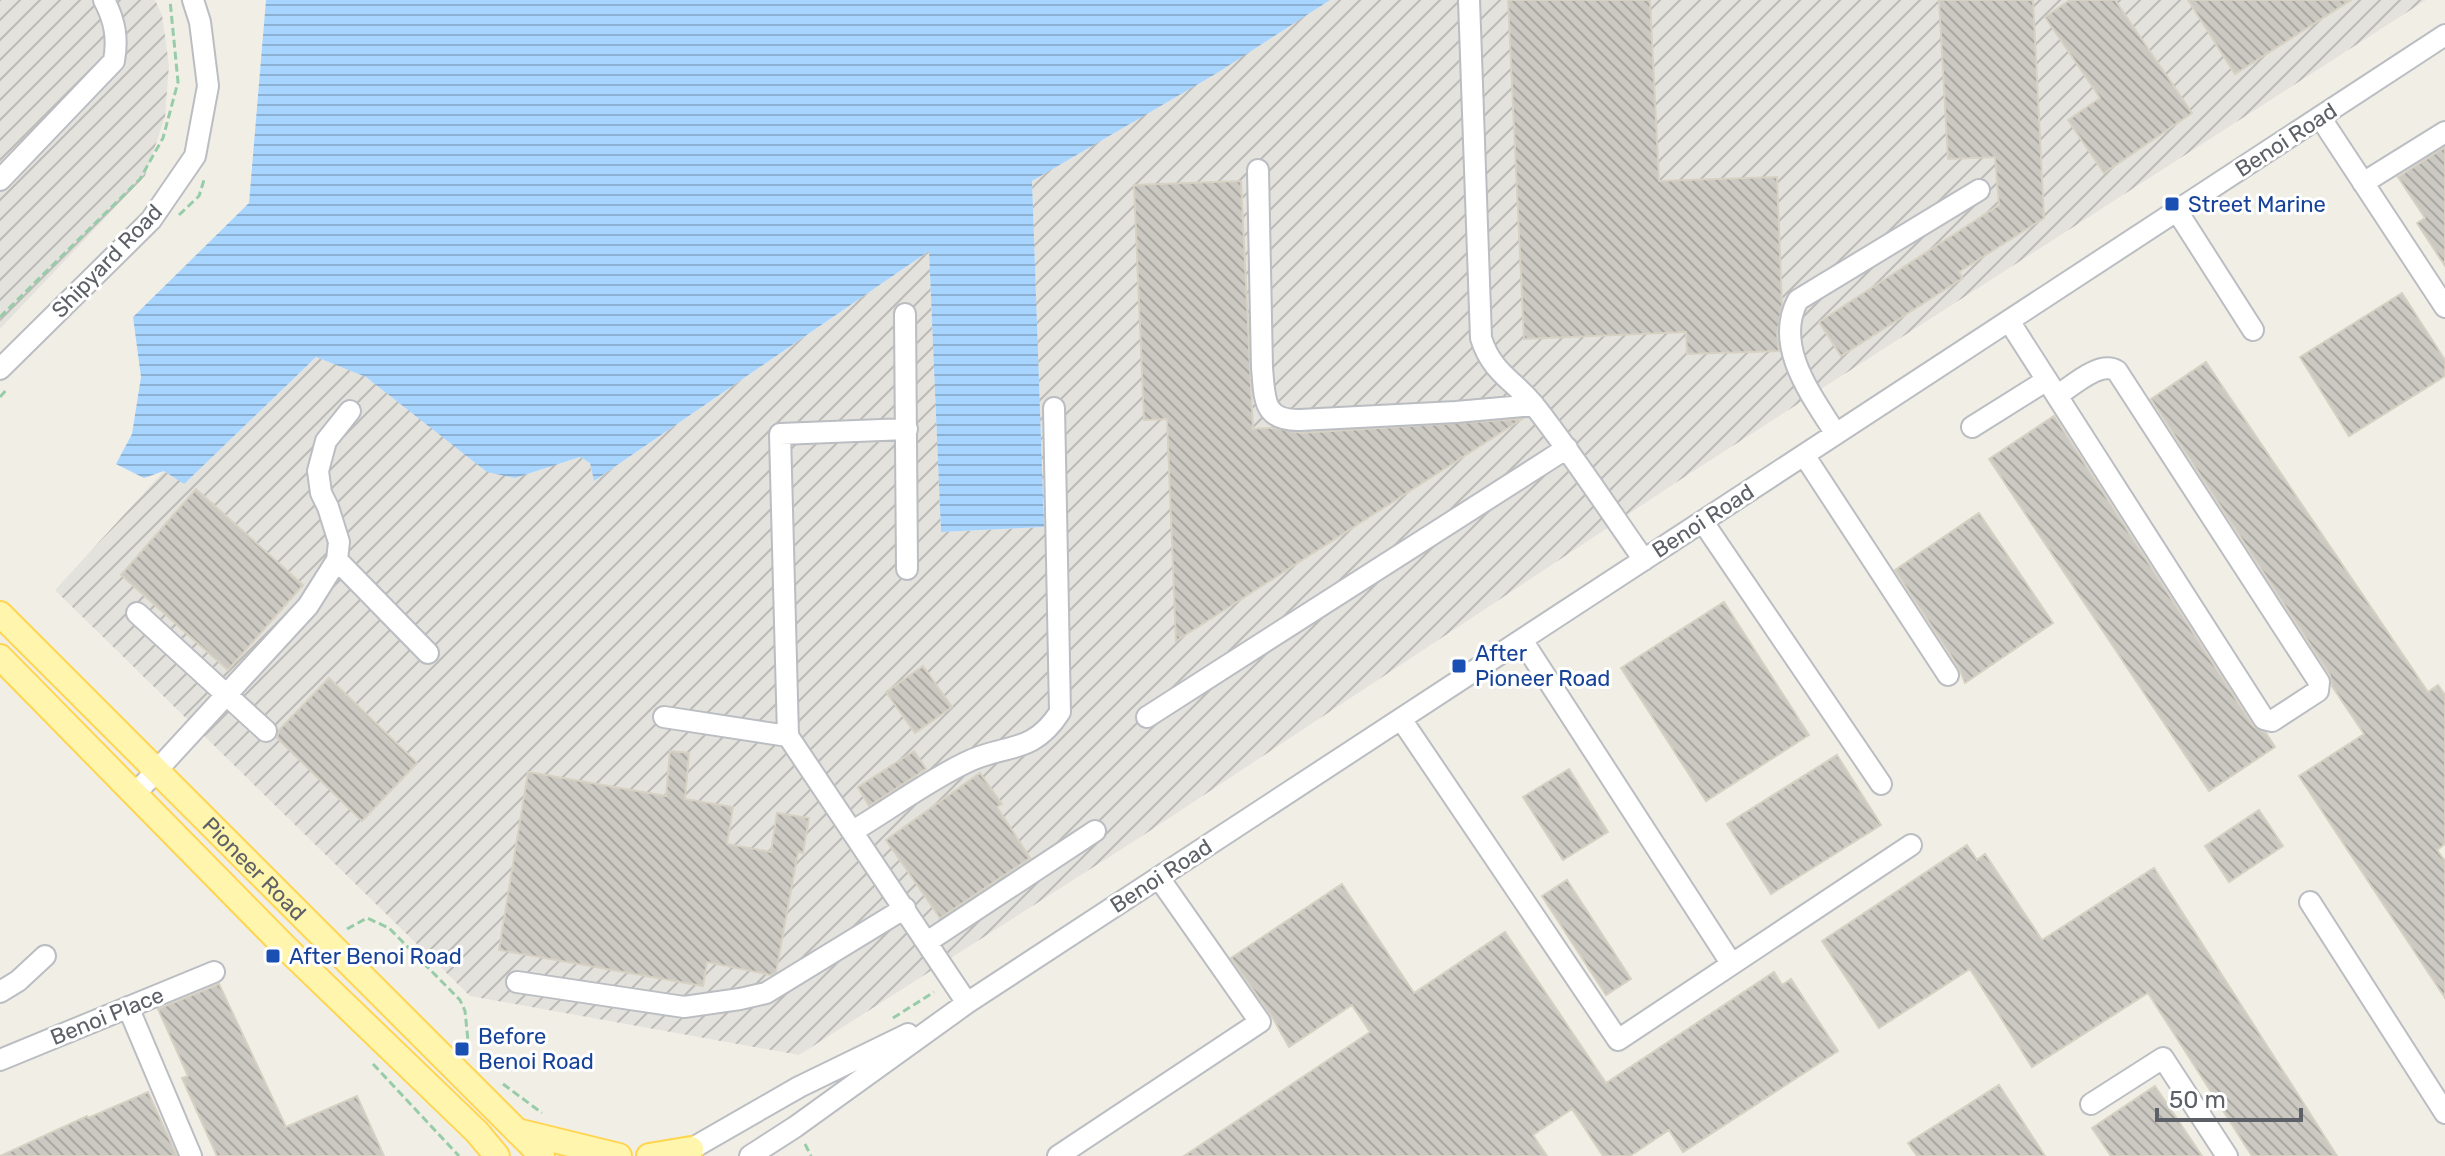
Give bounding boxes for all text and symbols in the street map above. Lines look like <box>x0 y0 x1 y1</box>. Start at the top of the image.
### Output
street label: Benoi Road <box>2230 97 2342 183</box>
place label: Street Marine <box>2188 191 2326 218</box>
marker: Street Marine <box>2163 195 2181 213</box>
street label: Shipyard Road <box>46 198 168 324</box>
street label: Benoi Road <box>1647 478 1759 564</box>
place label: After Pioneer Road <box>1475 640 1610 692</box>
marker: After Pioneer Road <box>1450 657 1468 675</box>
street label: Pioneer Road <box>197 811 312 926</box>
street label: Benoi Road <box>1105 833 1217 919</box>
place label: After Benoi Road <box>289 943 462 970</box>
marker: After Benoi Road <box>264 947 282 965</box>
street label: Benoi Place <box>46 981 168 1051</box>
place label: Before Benoi Road <box>478 1023 594 1075</box>
marker: Before Benoi Road <box>453 1040 471 1058</box>
scale bar <box>2157 1072 2301 1122</box>
text: 50 m <box>2169 1086 2226 1114</box>

